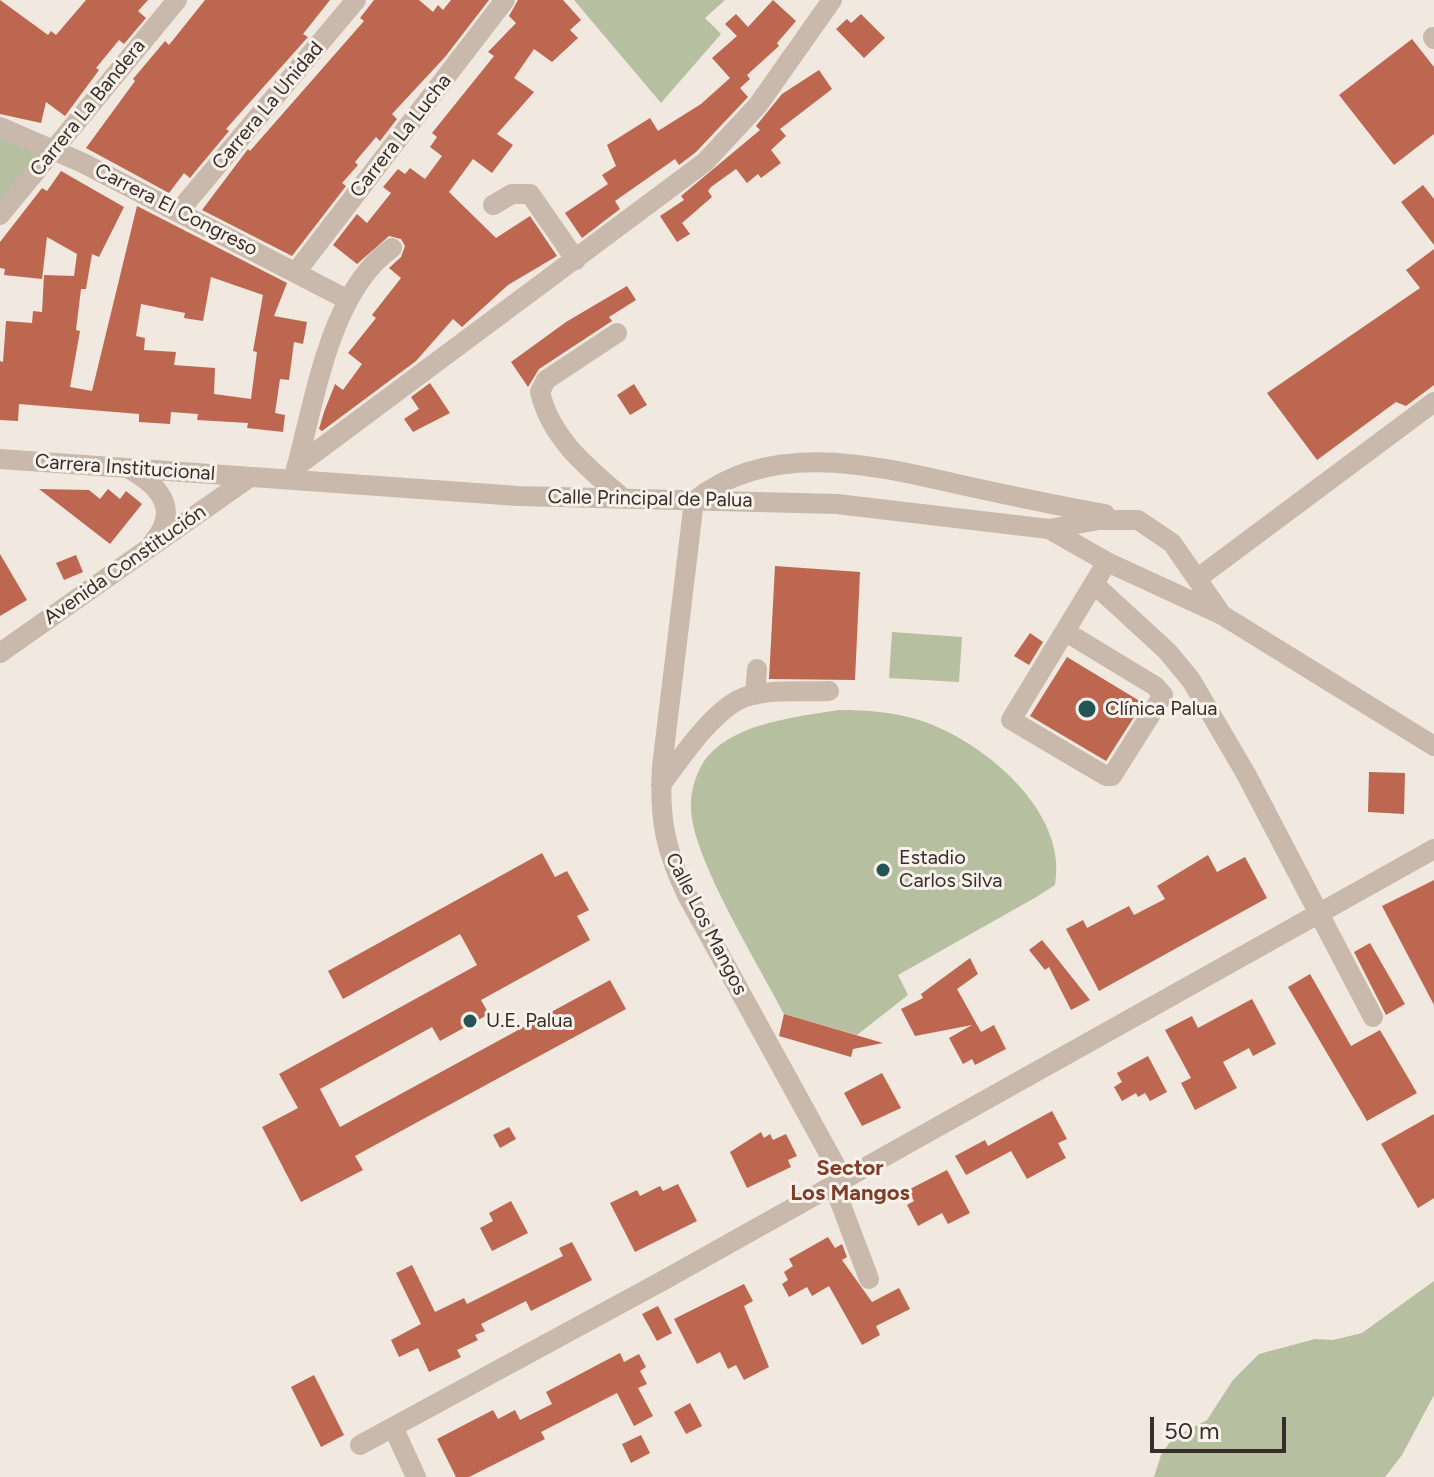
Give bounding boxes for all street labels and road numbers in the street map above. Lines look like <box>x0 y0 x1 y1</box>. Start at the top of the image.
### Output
street label: Carrera La Bandera <box>25 35 151 181</box>
street label: Carrera La Unidad <box>207 37 329 175</box>
street label: Carrera La Lucha <box>345 69 457 203</box>
street label: Carrera El Congreso <box>91 159 261 261</box>
street label: Carrera Institucional <box>34 450 216 486</box>
street label: Calle Principal de Palua <box>547 485 753 513</box>
street label: Avenida Constitución <box>39 500 211 630</box>
street label: Calle Los Mangos <box>660 849 752 999</box>

